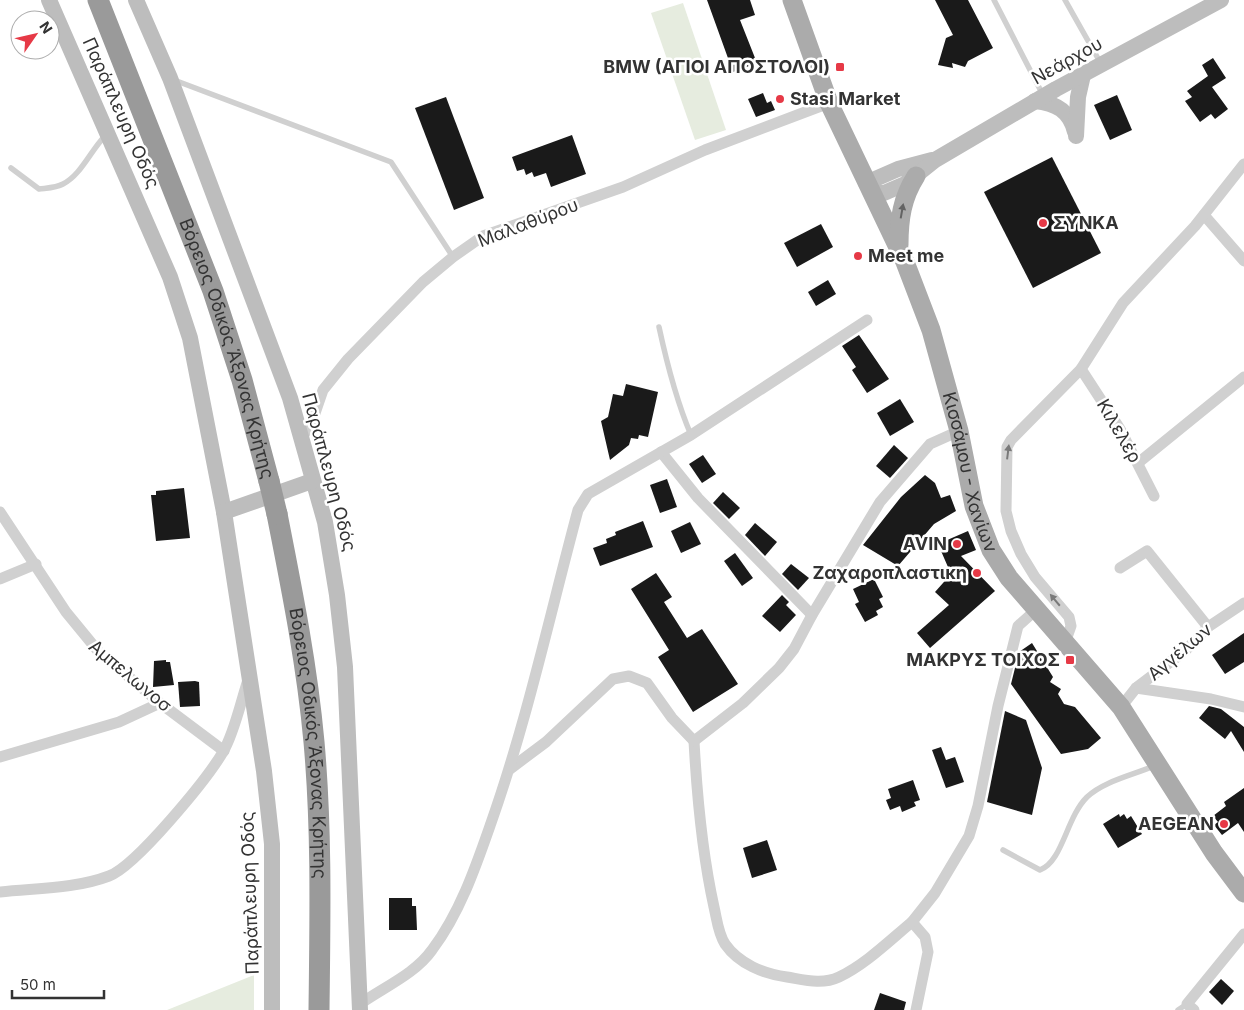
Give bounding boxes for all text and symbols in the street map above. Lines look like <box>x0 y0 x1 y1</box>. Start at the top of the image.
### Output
north arrow <box>10 10 60 60</box>
text: N <box>36 18 56 37</box>
street label: Νεάρχου <box>1028 33 1106 89</box>
street label: Παράπλευρη Οδός <box>79 34 164 192</box>
place label: BMW (ΑΓΙΟΙ ΑΠΟΣΤΟΛΟΙ) <box>603 56 830 77</box>
marker: BMW (ΑΓΙΟΙ ΑΠΟΣΤΟΛΟΙ) <box>834 61 846 73</box>
place label: Stasi Market <box>790 88 901 109</box>
marker: Stasi Market <box>774 93 786 105</box>
street label: Μαλαθύρου <box>475 194 581 251</box>
one-way arrow <box>898 203 906 219</box>
place label: ΣΥΝΚΑ <box>1053 212 1119 233</box>
street label: Βόρειος Οδικός Άξονας Κρήτης <box>175 215 279 481</box>
marker: ΣΥΝΚΑ <box>1037 217 1049 229</box>
place label: Meet me <box>868 245 944 266</box>
marker: Meet me <box>852 250 864 262</box>
street label: Κισσάμου - Χανίων <box>939 389 1002 556</box>
street label: Παράπλευρη Οδός <box>298 390 361 553</box>
street label: Κιλελέρ <box>1093 395 1146 466</box>
one-way arrow <box>1004 444 1012 460</box>
place label: AVIN <box>903 533 947 554</box>
marker: AVIN <box>951 538 963 550</box>
place label: Ζαχαροπλαστικη <box>812 562 967 583</box>
marker: Ζαχαροπλαστικη <box>971 567 983 579</box>
one-way arrow <box>1050 594 1061 607</box>
street label: Βόρειος Οδικός Άξονας Κρήτης <box>285 606 331 879</box>
street label: Αγγέλων <box>1143 618 1216 685</box>
street label: Αμπελωνοσ <box>85 635 176 716</box>
place label: ΜΑΚΡΥΣ ΤΟΙΧΟΣ <box>906 649 1060 670</box>
marker: ΜΑΚΡΥΣ ΤΟΙΧΟΣ <box>1064 654 1076 666</box>
street label: Παράπλευρη Οδός <box>236 811 263 975</box>
place label: AEGEAN <box>1138 813 1214 834</box>
marker: AEGEAN <box>1218 818 1230 830</box>
scale bar <box>12 968 105 1000</box>
text: 50 m <box>20 975 56 994</box>

